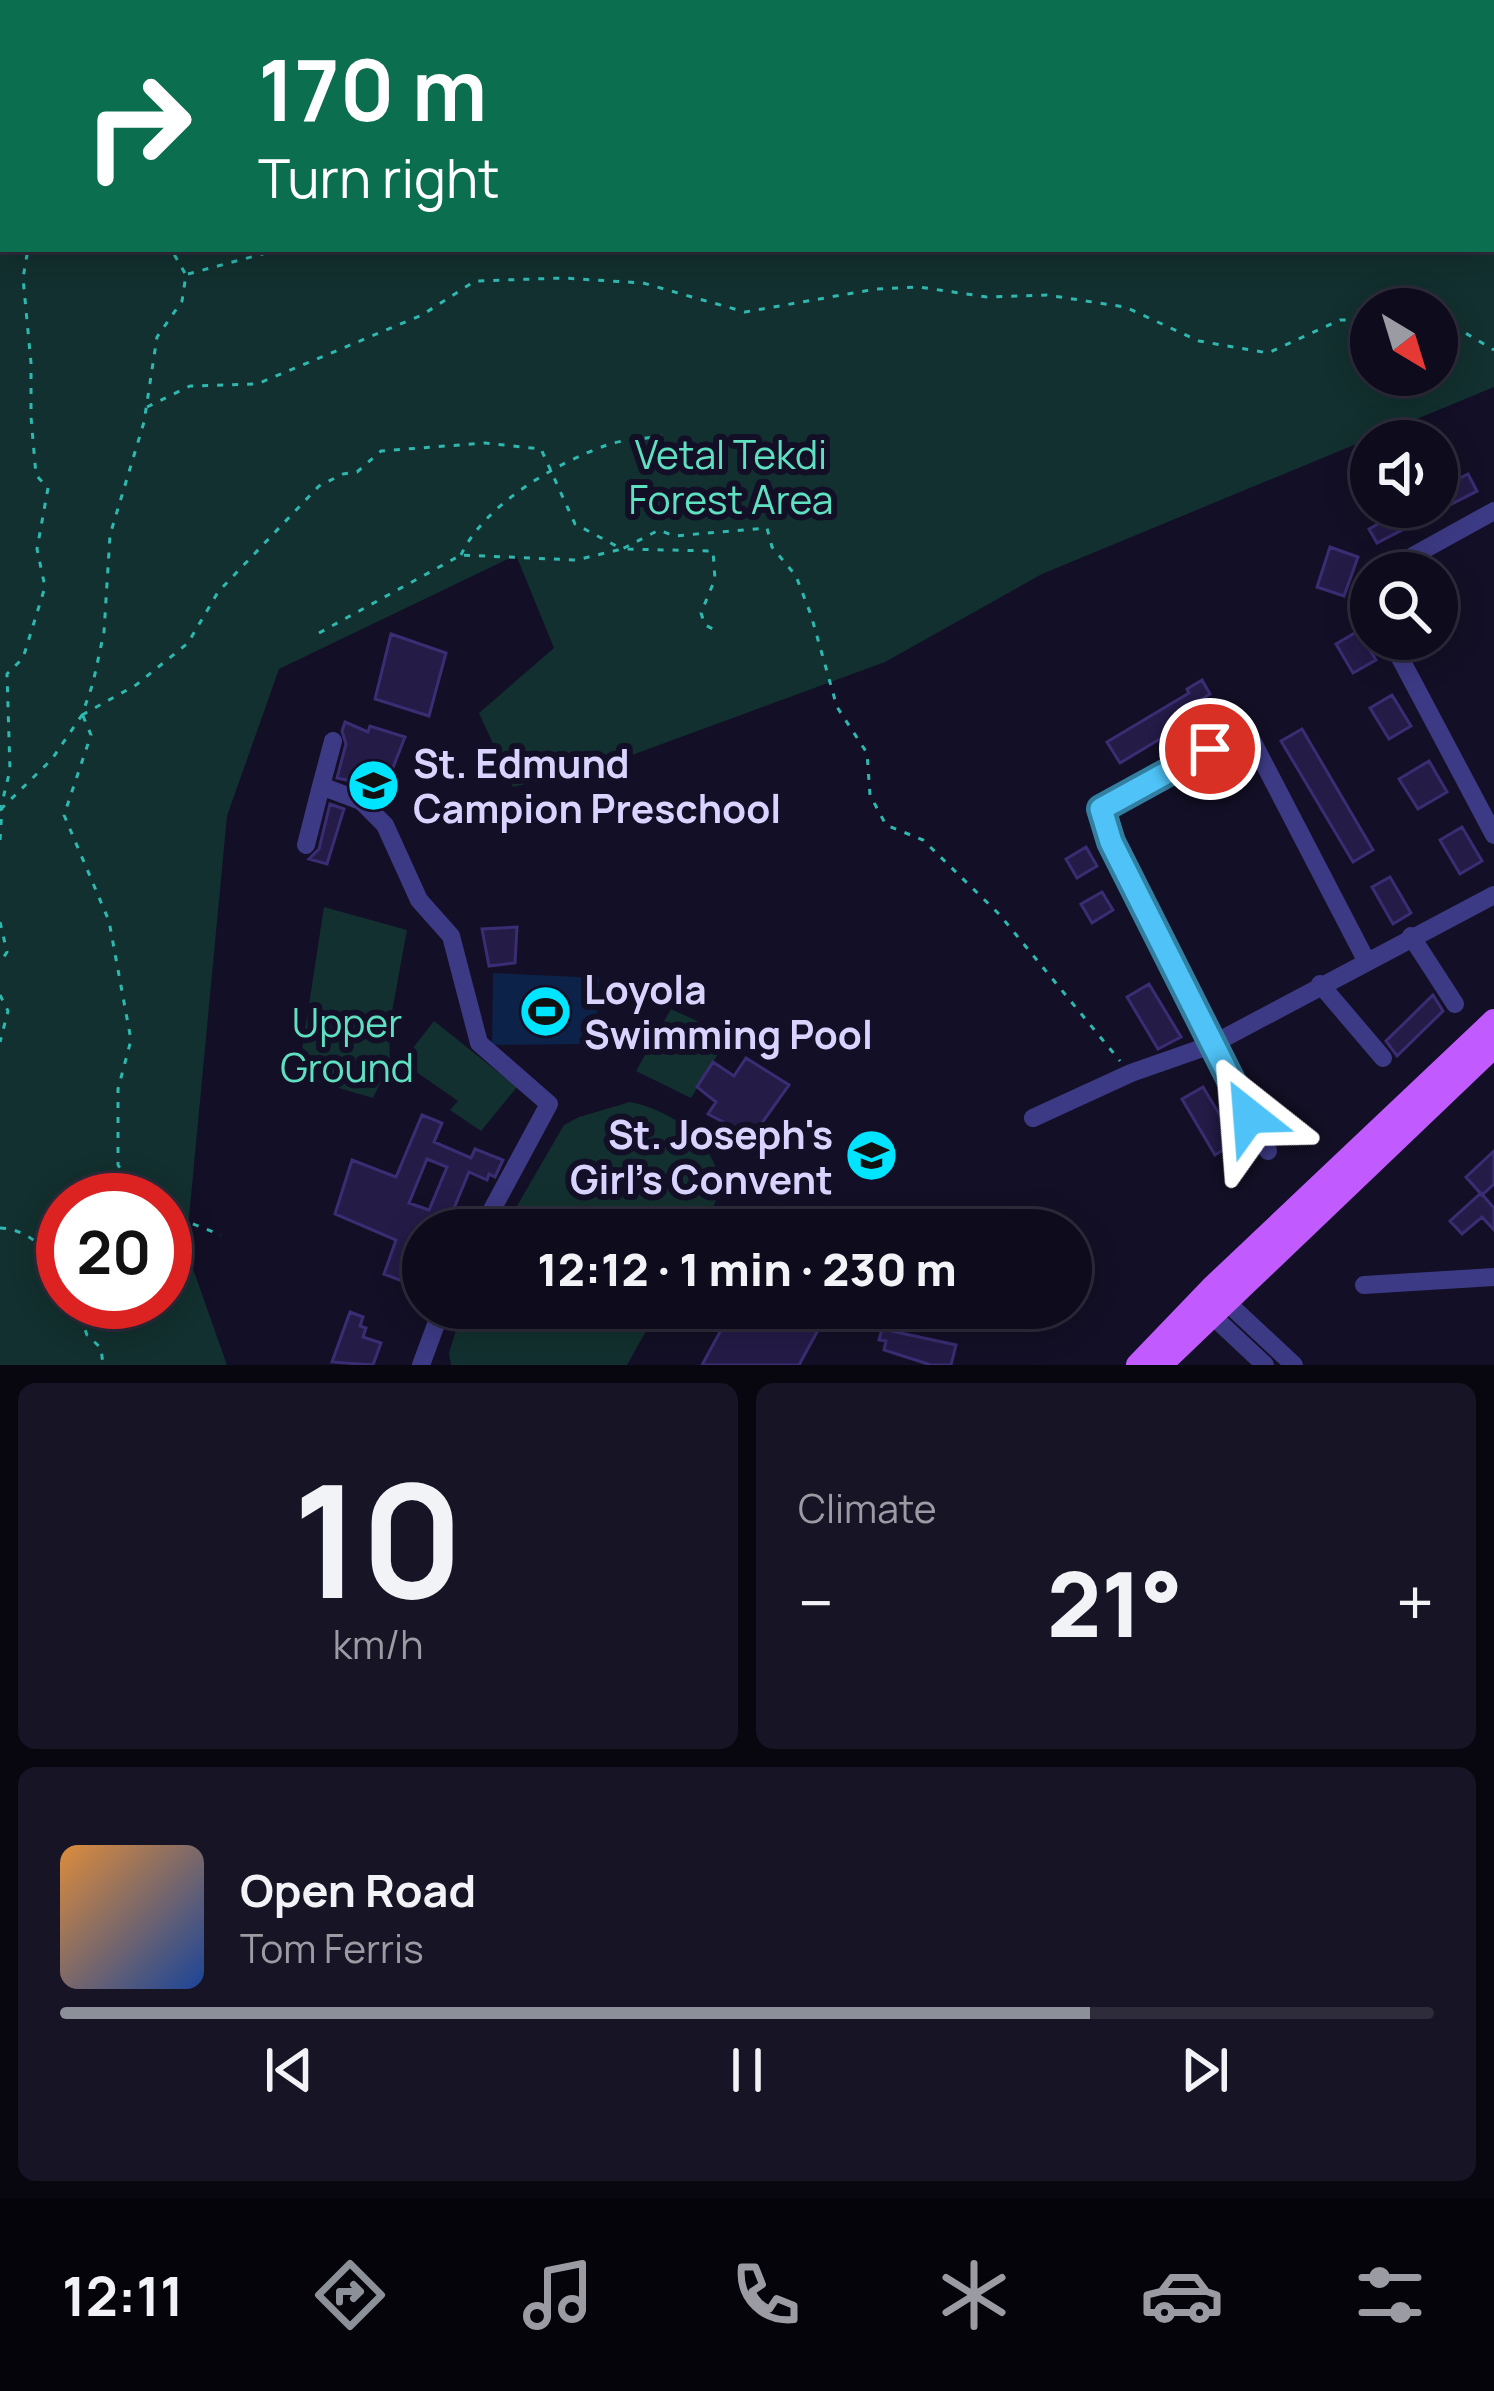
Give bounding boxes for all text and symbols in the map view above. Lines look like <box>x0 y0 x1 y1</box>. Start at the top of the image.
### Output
text: 170 m <box>258 31 487 146</box>
icon: right <box>60 48 216 204</box>
text: Turn right <box>258 140 500 214</box>
north arrow <box>1350 288 1458 396</box>
map controls <box>1350 288 1458 660</box>
button: sound <box>1350 420 1458 528</box>
park label: Vetal Tekdi Forest Area <box>629 427 833 526</box>
button: search <box>1350 552 1458 660</box>
pin <box>1159 698 1261 800</box>
icon: arrive <box>1177 716 1243 782</box>
place label: St. Edmund Campion Preschool <box>413 736 781 835</box>
school or university icon: St. Edmund Campion Preschool <box>346 757 402 813</box>
place label: Loyola Swimming Pool <box>584 962 873 1061</box>
sports icon: Loyola Swimming Pool <box>517 983 573 1039</box>
park label: Upper Ground <box>280 995 414 1094</box>
position arrow <box>1186 1053 1312 1179</box>
place label: St. Joseph's Girl's Convent <box>570 1107 833 1206</box>
school or university icon: St. Joseph's Girl's Convent <box>844 1128 900 1184</box>
speed limit sign: 20 <box>36 1173 192 1329</box>
text: 12:12 · 1 min · 230 m <box>537 1238 957 1300</box>
text: 10 <box>293 1432 463 1645</box>
text: Climate <box>798 1481 937 1535</box>
text: 21° <box>1047 1541 1183 1664</box>
text: − <box>798 1557 834 1647</box>
text: + <box>1396 1557 1434 1647</box>
text: km/h <box>333 1617 423 1671</box>
text: Open Road <box>240 1859 476 1921</box>
text: Tom Ferris <box>240 1921 424 1975</box>
icon: previous <box>256 2037 322 2103</box>
icon: pause <box>714 2037 780 2103</box>
icon: next <box>1172 2037 1238 2103</box>
icon: directions <box>308 2253 392 2337</box>
icon: music <box>516 2253 600 2337</box>
icon: phone <box>724 2253 808 2337</box>
icon: climate <box>932 2253 1016 2337</box>
icon: car <box>1140 2253 1224 2337</box>
icon: filters <box>1348 2253 1432 2337</box>
text: 12:11 <box>62 2258 184 2332</box>

